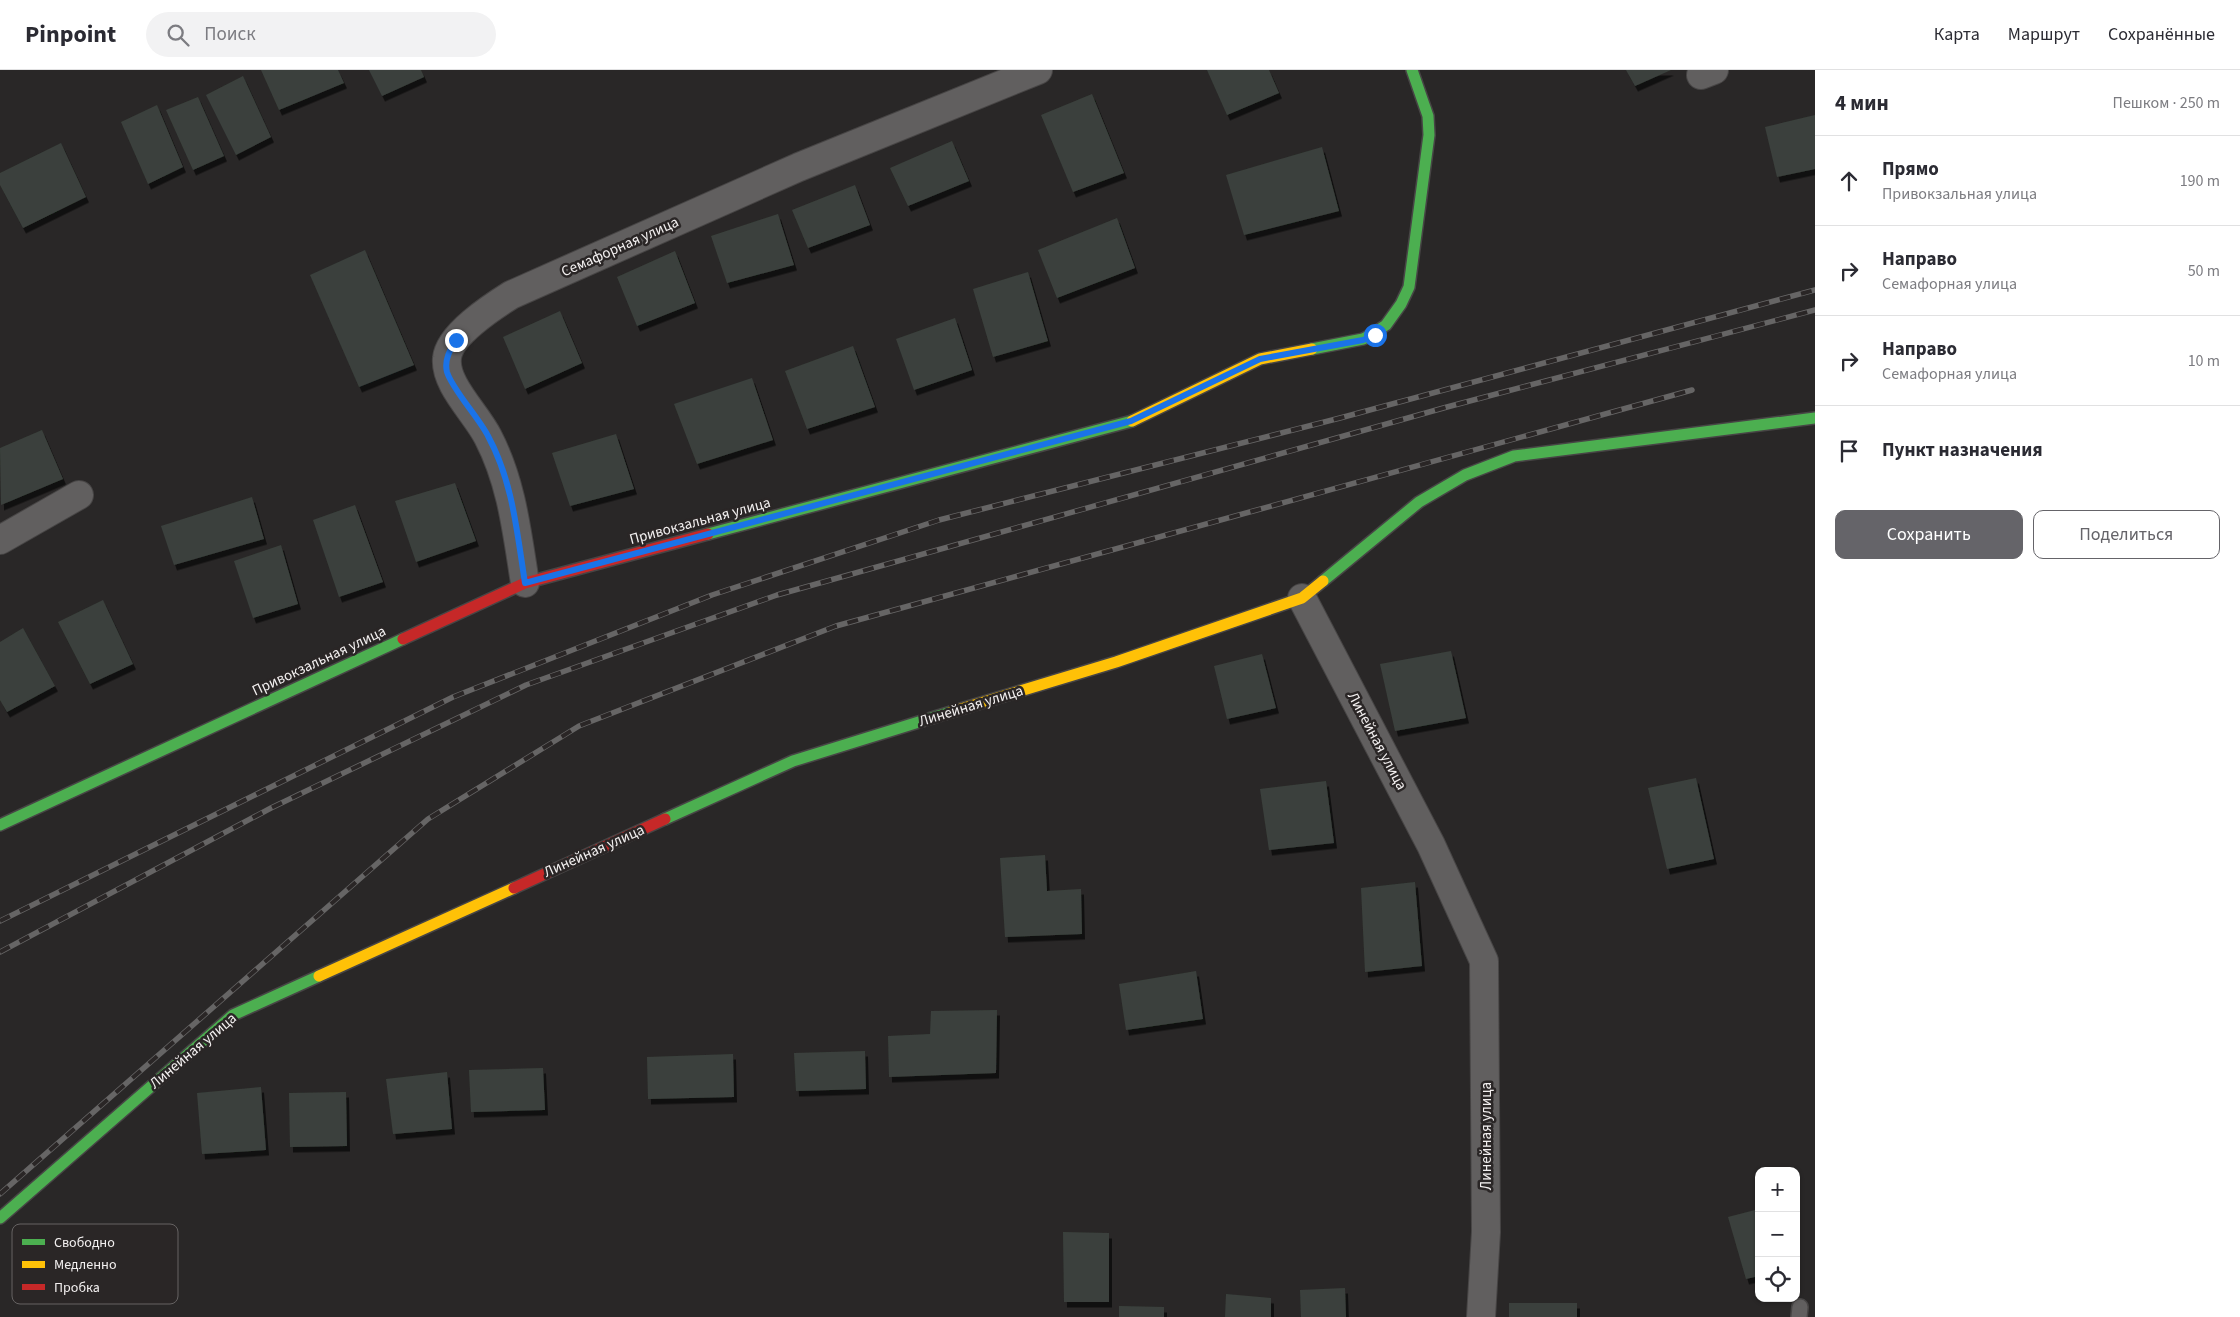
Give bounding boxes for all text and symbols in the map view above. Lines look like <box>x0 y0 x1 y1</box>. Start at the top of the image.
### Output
search box <box>146 12 496 57</box>
text: Pinpoint <box>25 17 116 52</box>
icon: search <box>164 21 192 49</box>
text: Поиск <box>204 21 256 48</box>
text: Карта <box>1934 22 1980 47</box>
text: Маршрут <box>2008 22 2080 47</box>
text: Сохранённые <box>2108 22 2215 47</box>
text: 4 мин <box>1835 88 1889 118</box>
text: Пешком · 250 m <box>2113 92 2220 114</box>
text: Прямо <box>1882 156 1939 183</box>
icon: ahead <box>1835 167 1863 195</box>
text: 190 m <box>2180 170 2220 192</box>
text: Привокзальная улица <box>1882 183 2037 205</box>
street label: Семафорная улица <box>558 212 682 282</box>
text: Направо <box>1882 246 1957 273</box>
icon: right <box>1835 257 1863 285</box>
text: 50 m <box>2188 260 2220 282</box>
text: Семафорная улица <box>1882 273 2017 295</box>
route start <box>1364 324 1387 347</box>
route end <box>445 329 468 352</box>
text: Направо <box>1882 336 1957 363</box>
icon: right <box>1835 347 1863 375</box>
text: 10 m <box>2188 350 2220 372</box>
text: Семафорная улица <box>1882 363 2017 385</box>
icon: arrive <box>1835 437 1863 465</box>
text: Пункт назначения <box>1882 437 2043 464</box>
street label: Привокзальная улица <box>627 492 773 550</box>
button: Сохранить <box>1835 510 2023 559</box>
button: Поделиться <box>2033 510 2220 559</box>
street label: Привокзальная улица <box>249 621 389 701</box>
street label: Линейная улица <box>916 680 1026 732</box>
street label: Линейная улица <box>1342 688 1412 794</box>
street label: Линейная улица <box>540 819 648 883</box>
street label: Линейная улица <box>145 1008 241 1094</box>
street label: Линейная улица <box>1476 1082 1497 1190</box>
map controls <box>1755 1167 1800 1302</box>
button: + <box>1755 1167 1800 1212</box>
button: − <box>1755 1212 1800 1257</box>
legend <box>12 1224 178 1304</box>
text: Свободно <box>54 1233 115 1253</box>
text: Медленно <box>54 1255 117 1275</box>
button: locate <box>1755 1257 1800 1302</box>
text: Пробка <box>54 1278 100 1298</box>

